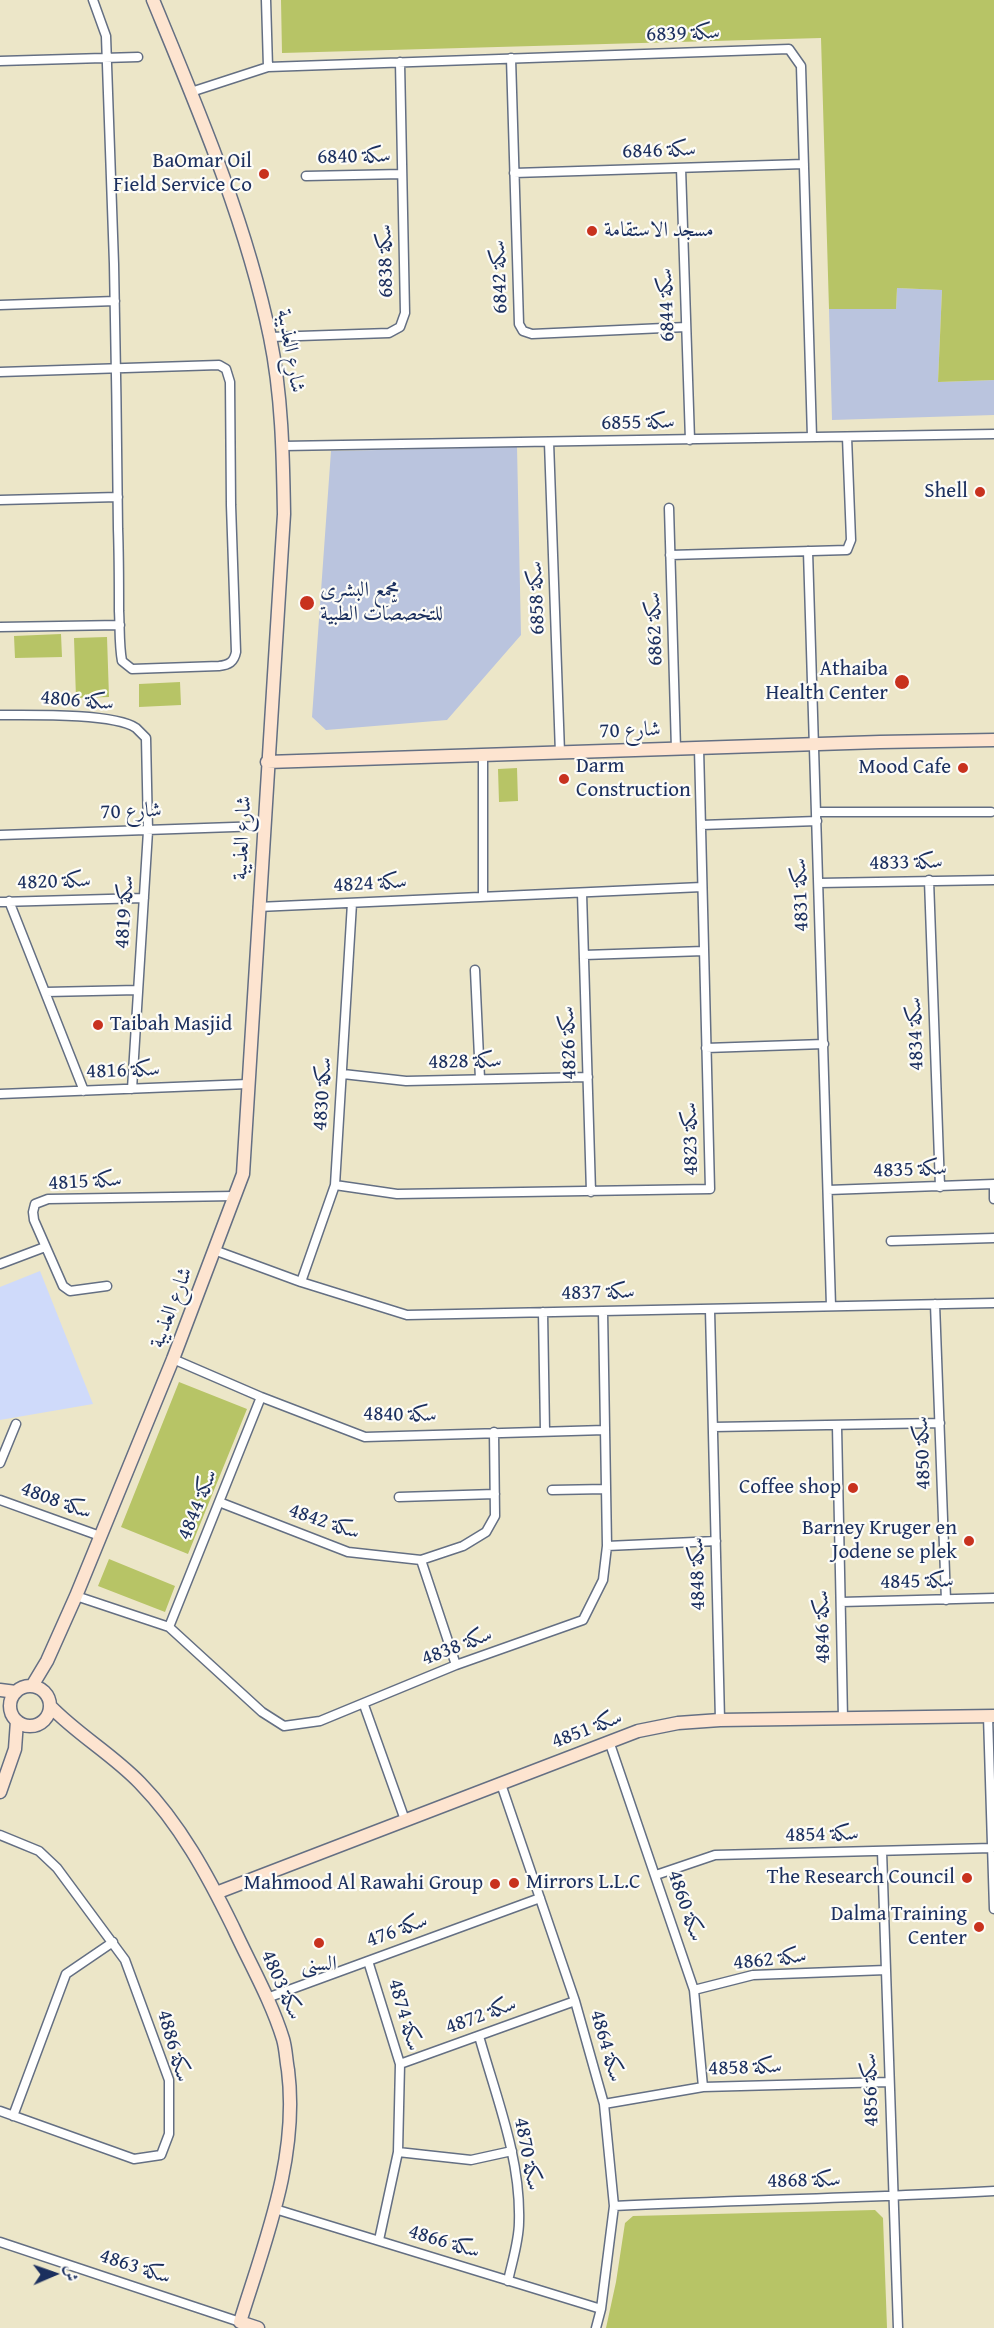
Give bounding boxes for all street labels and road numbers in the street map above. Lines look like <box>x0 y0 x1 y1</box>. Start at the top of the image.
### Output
street label: سكة 6839 <box>646 20 720 48</box>
street label: سكة 6846 <box>622 137 696 165</box>
street label: سكة 6840 <box>317 144 391 170</box>
street label: سكة 6838 <box>373 224 399 298</box>
street label: سكة 6842 <box>486 240 514 314</box>
street label: سكة 6844 <box>653 268 681 342</box>
street label: شارع العذيبة <box>270 307 310 395</box>
street label: سكة 6855 <box>601 410 675 436</box>
street label: سكة 6858 <box>523 561 551 635</box>
street label: سكة 6862 <box>641 592 669 666</box>
street label: سكة 4806 <box>39 685 115 717</box>
street label: شارع 70 <box>599 717 661 745</box>
street label: شارع العذيبة <box>228 795 258 881</box>
street label: شارع 70 <box>100 798 162 826</box>
street label: سكة 4833 <box>869 850 943 876</box>
street label: سكة 4831 <box>787 858 815 932</box>
street label: سكة 4820 <box>17 868 91 896</box>
street label: سكة 4824 <box>333 869 407 899</box>
street label: سكة 4819 <box>110 874 140 950</box>
street label: سكة 4834 <box>902 997 930 1071</box>
street label: سكة 4826 <box>555 1006 583 1080</box>
street label: سكة 4828 <box>428 1049 502 1075</box>
street label: سكة 4830 <box>308 1056 338 1132</box>
street label: سكة 4816 <box>86 1057 160 1085</box>
street label: سكة 4823 <box>678 1102 704 1176</box>
street label: سكة 4835 <box>873 1156 947 1184</box>
street label: سكة 4815 <box>48 1167 122 1197</box>
street label: شارع العذيبة <box>145 1264 199 1352</box>
street label: سكة 4837 <box>561 1280 635 1306</box>
street label: سكة 4840 <box>363 1402 437 1428</box>
street label: سكة 4850 <box>909 1416 937 1490</box>
street label: سكة 4844 <box>172 1466 224 1544</box>
street label: سكة 4808 <box>17 1477 95 1525</box>
street label: سكة 4842 <box>285 1498 363 1546</box>
street label: سكة 4848 <box>685 1537 711 1611</box>
street label: سكة 4845 <box>880 1569 954 1595</box>
street label: سكة 4846 <box>810 1590 836 1664</box>
street label: سكة 4838 <box>418 1622 496 1672</box>
street label: سكة 4851 <box>548 1705 626 1755</box>
street label: سكة 4854 <box>785 1822 859 1848</box>
street label: سكة 4860 <box>661 1867 709 1945</box>
street label: سكة 476 <box>363 1908 431 1954</box>
street label: سكة 4862 <box>732 1944 808 1976</box>
street label: سكة 4803 <box>254 1946 308 2024</box>
street label: سكة 4874 <box>382 1976 426 2054</box>
street label: سكة 4872 <box>442 1992 520 2040</box>
street label: سكة 4886 <box>151 2007 195 2085</box>
street label: سكة 4864 <box>584 2007 628 2085</box>
street label: سكة 4856 <box>857 2053 885 2127</box>
street label: سكة 4858 <box>708 2054 782 2082</box>
street label: سكة 4870 <box>508 2115 546 2193</box>
street label: سكة 4868 <box>767 2168 841 2194</box>
street label: سكة 4866 <box>405 2219 483 2265</box>
street label: سكة 4863 <box>96 2244 174 2290</box>

